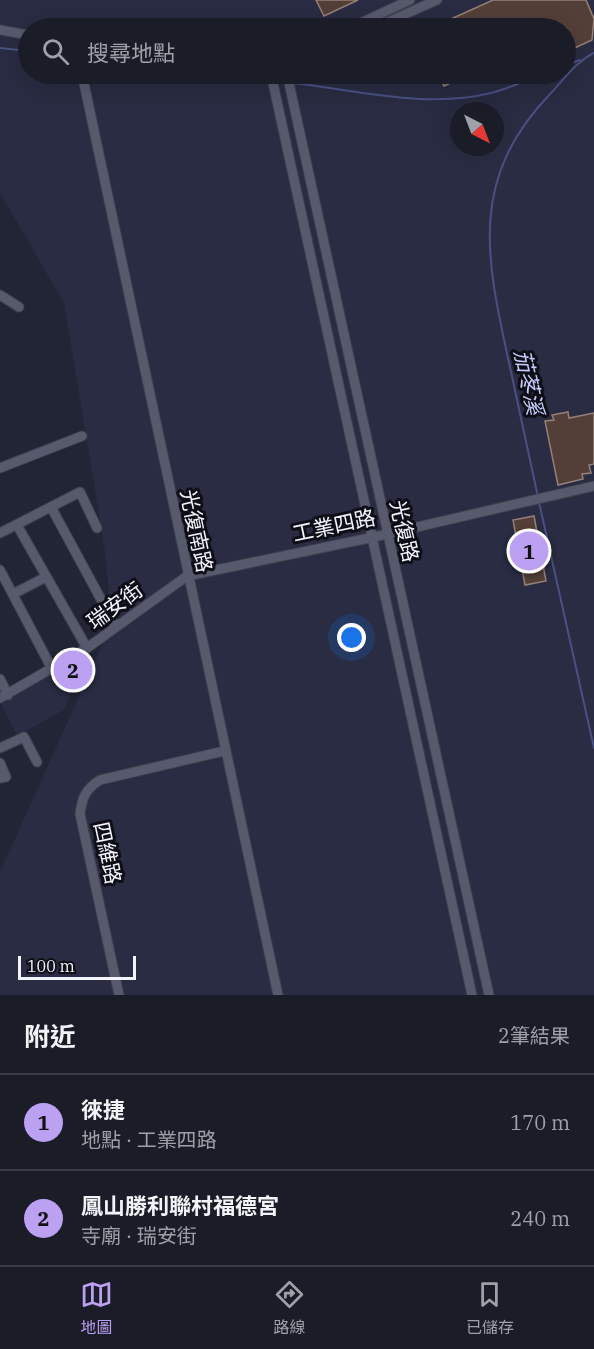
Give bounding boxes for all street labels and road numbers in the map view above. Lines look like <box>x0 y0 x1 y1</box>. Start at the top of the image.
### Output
street label: 光復南路 <box>175 487 219 575</box>
street label: 光復路 <box>384 497 426 565</box>
street label: 工業四路 <box>290 503 378 547</box>
street label: 瑞安街 <box>81 575 148 635</box>
street label: 四維路 <box>88 819 128 887</box>

